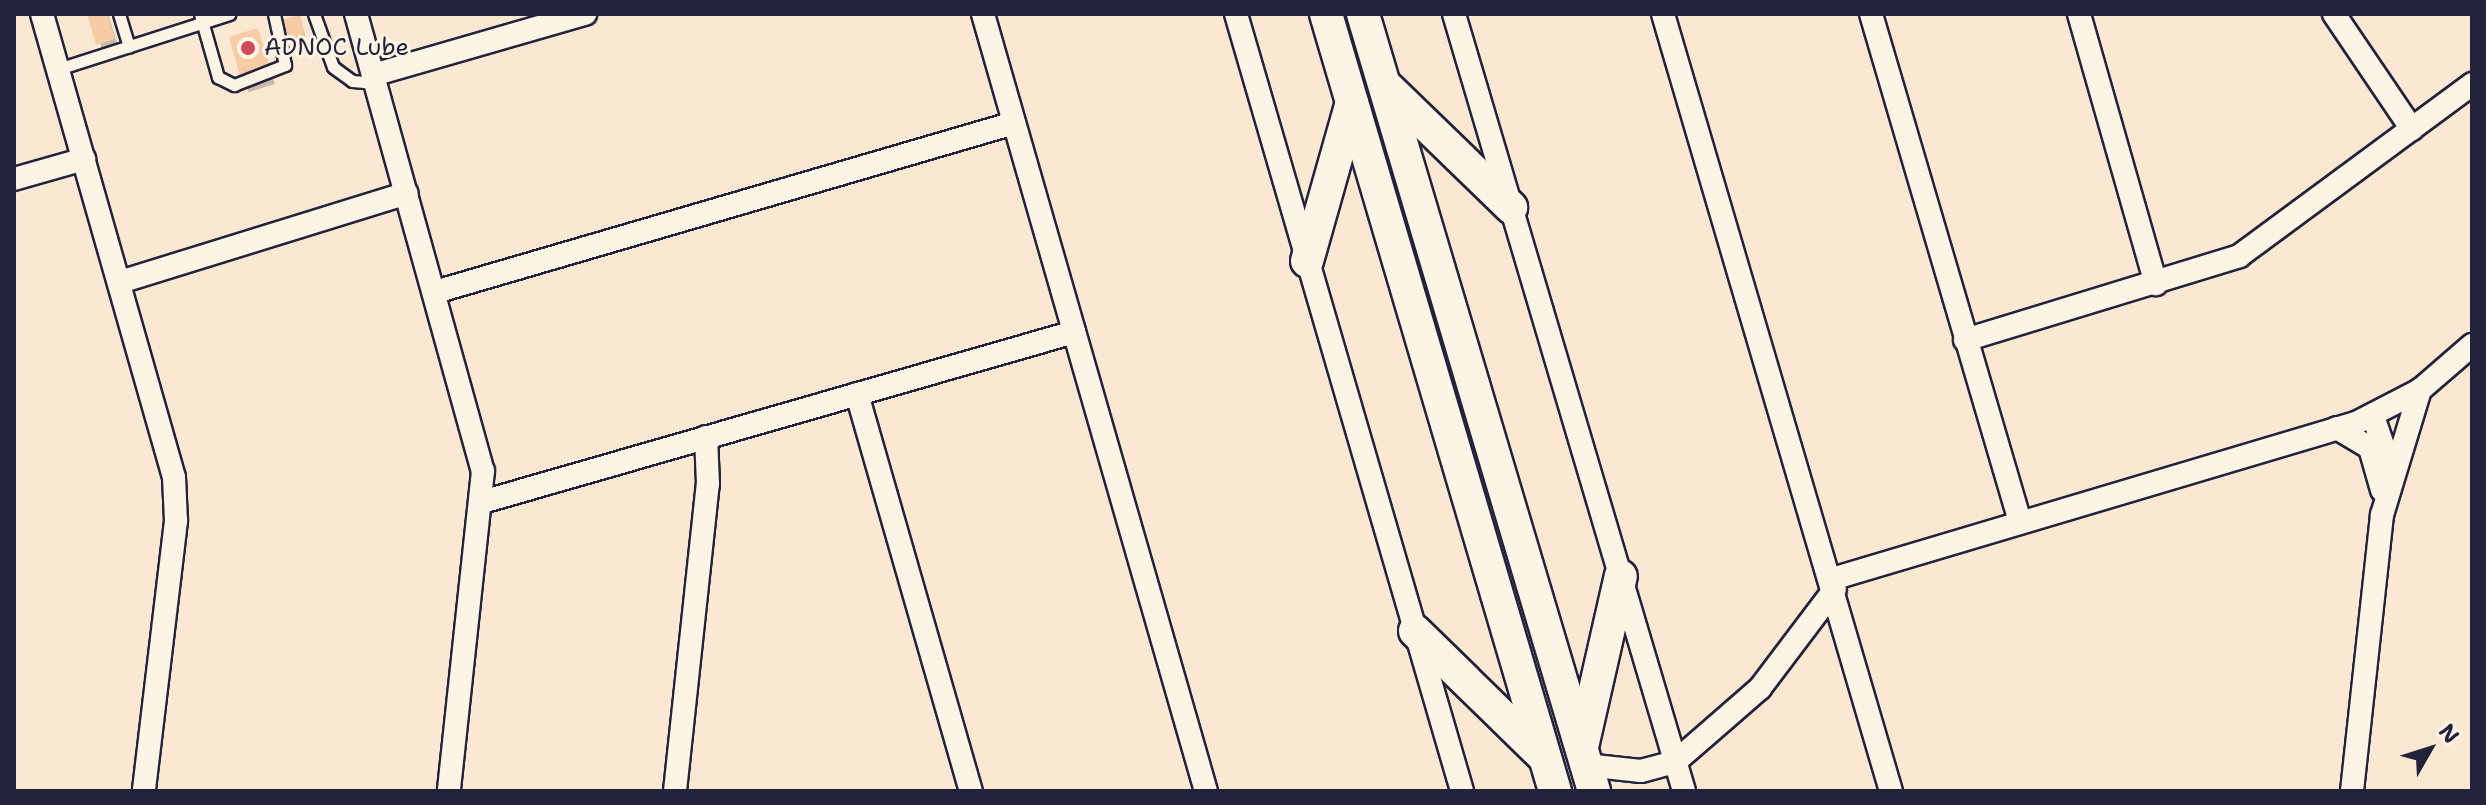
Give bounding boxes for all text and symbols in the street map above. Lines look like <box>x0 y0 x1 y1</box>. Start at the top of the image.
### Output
place label: ADNOC Lube <box>264 34 409 62</box>
marker: ADNOC Lube <box>239 39 257 57</box>
north arrow <box>2390 709 2470 789</box>
text: N <box>2432 718 2466 749</box>

